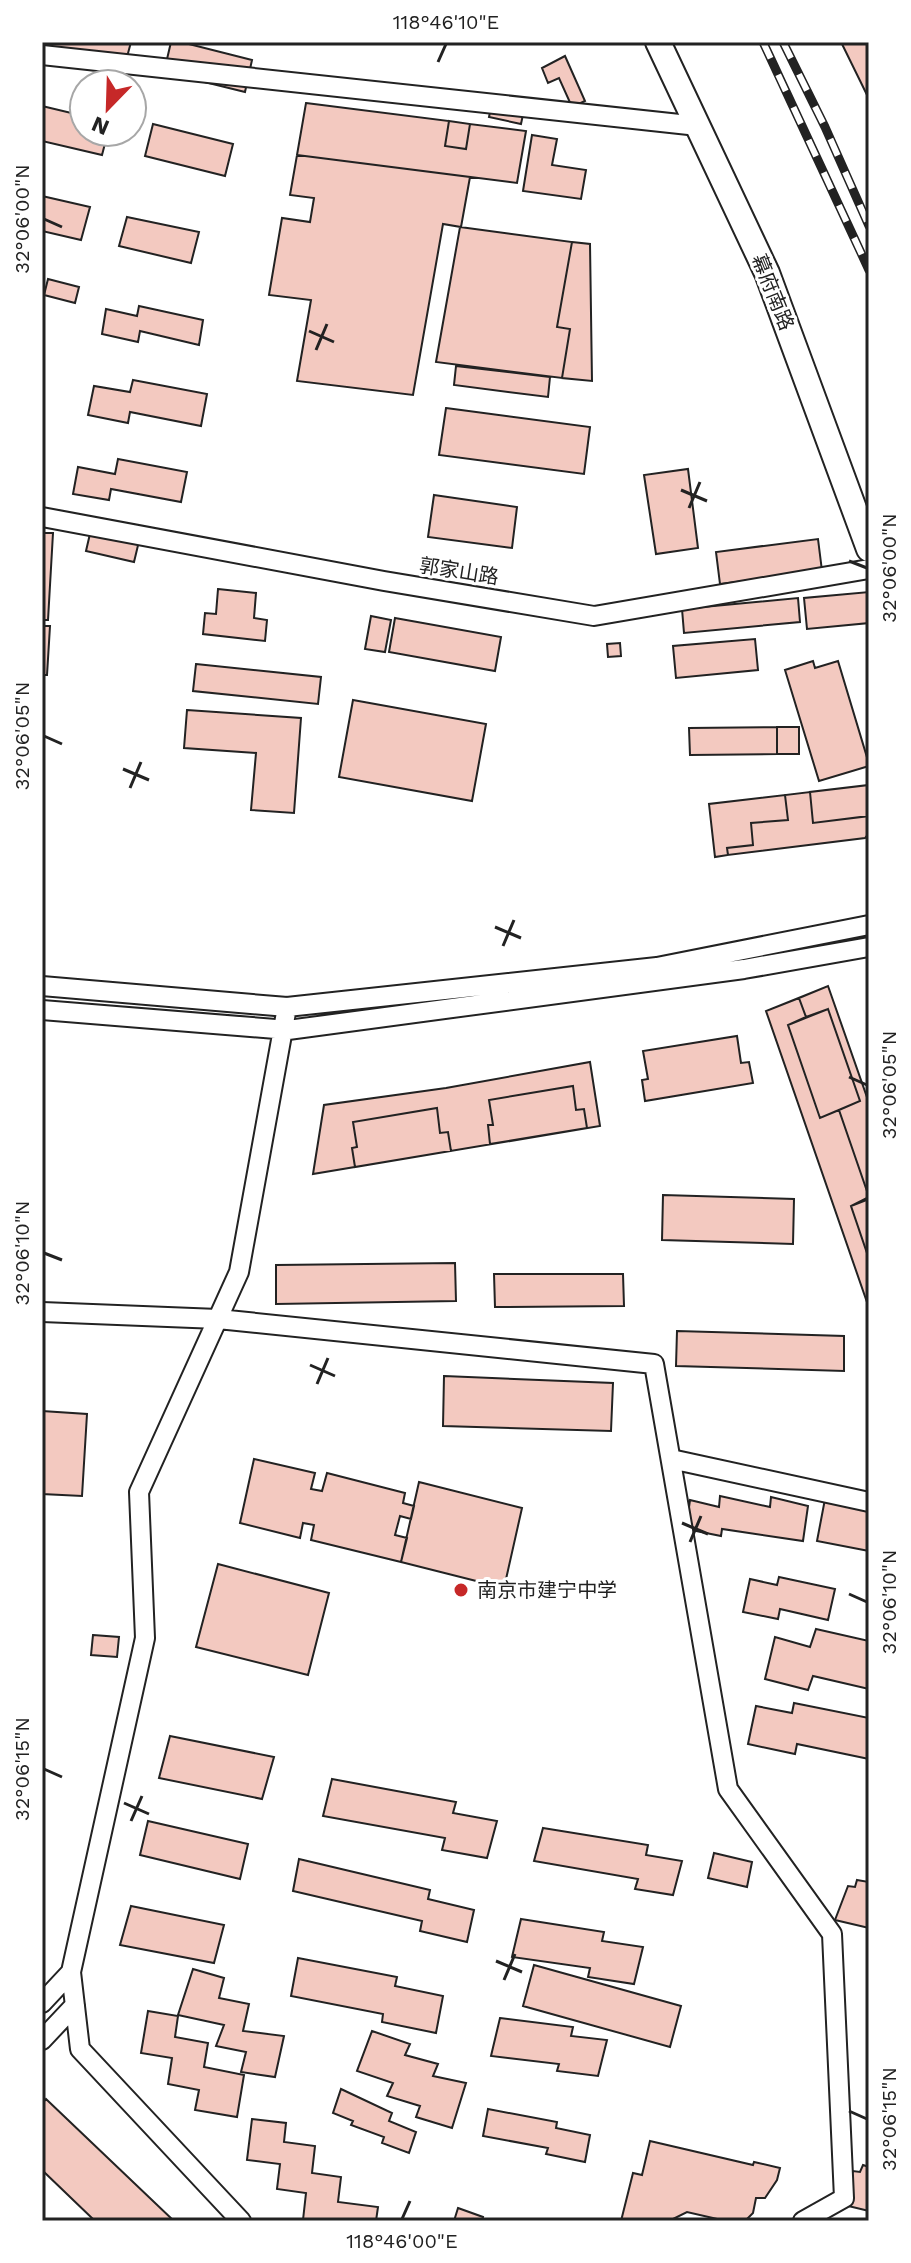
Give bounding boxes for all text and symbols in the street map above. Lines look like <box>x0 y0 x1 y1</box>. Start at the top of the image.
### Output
text: 118°46'10"E <box>393 10 499 34</box>
north arrow <box>68 68 148 148</box>
text: N <box>88 111 113 141</box>
text: 32°06'00"N <box>10 164 34 274</box>
street label: 幕府南路 <box>747 250 799 334</box>
text: 32°06'00"N <box>877 513 901 623</box>
street label: 郭家山路 <box>418 553 500 589</box>
text: 32°06'05"N <box>10 682 34 790</box>
text: 32°06'05"N <box>877 1031 901 1139</box>
text: 32°06'10"N <box>10 1201 34 1305</box>
text: 32°06'10"N <box>877 1550 901 1654</box>
place label: 南京市建宁中学 <box>477 1578 617 1602</box>
marker: 南京市建宁中学 <box>452 1581 470 1599</box>
text: 32°06'15"N <box>10 1717 34 1821</box>
text: 32°06'15"N <box>877 2067 901 2171</box>
text: 118°46'00"E <box>346 2229 458 2253</box>

